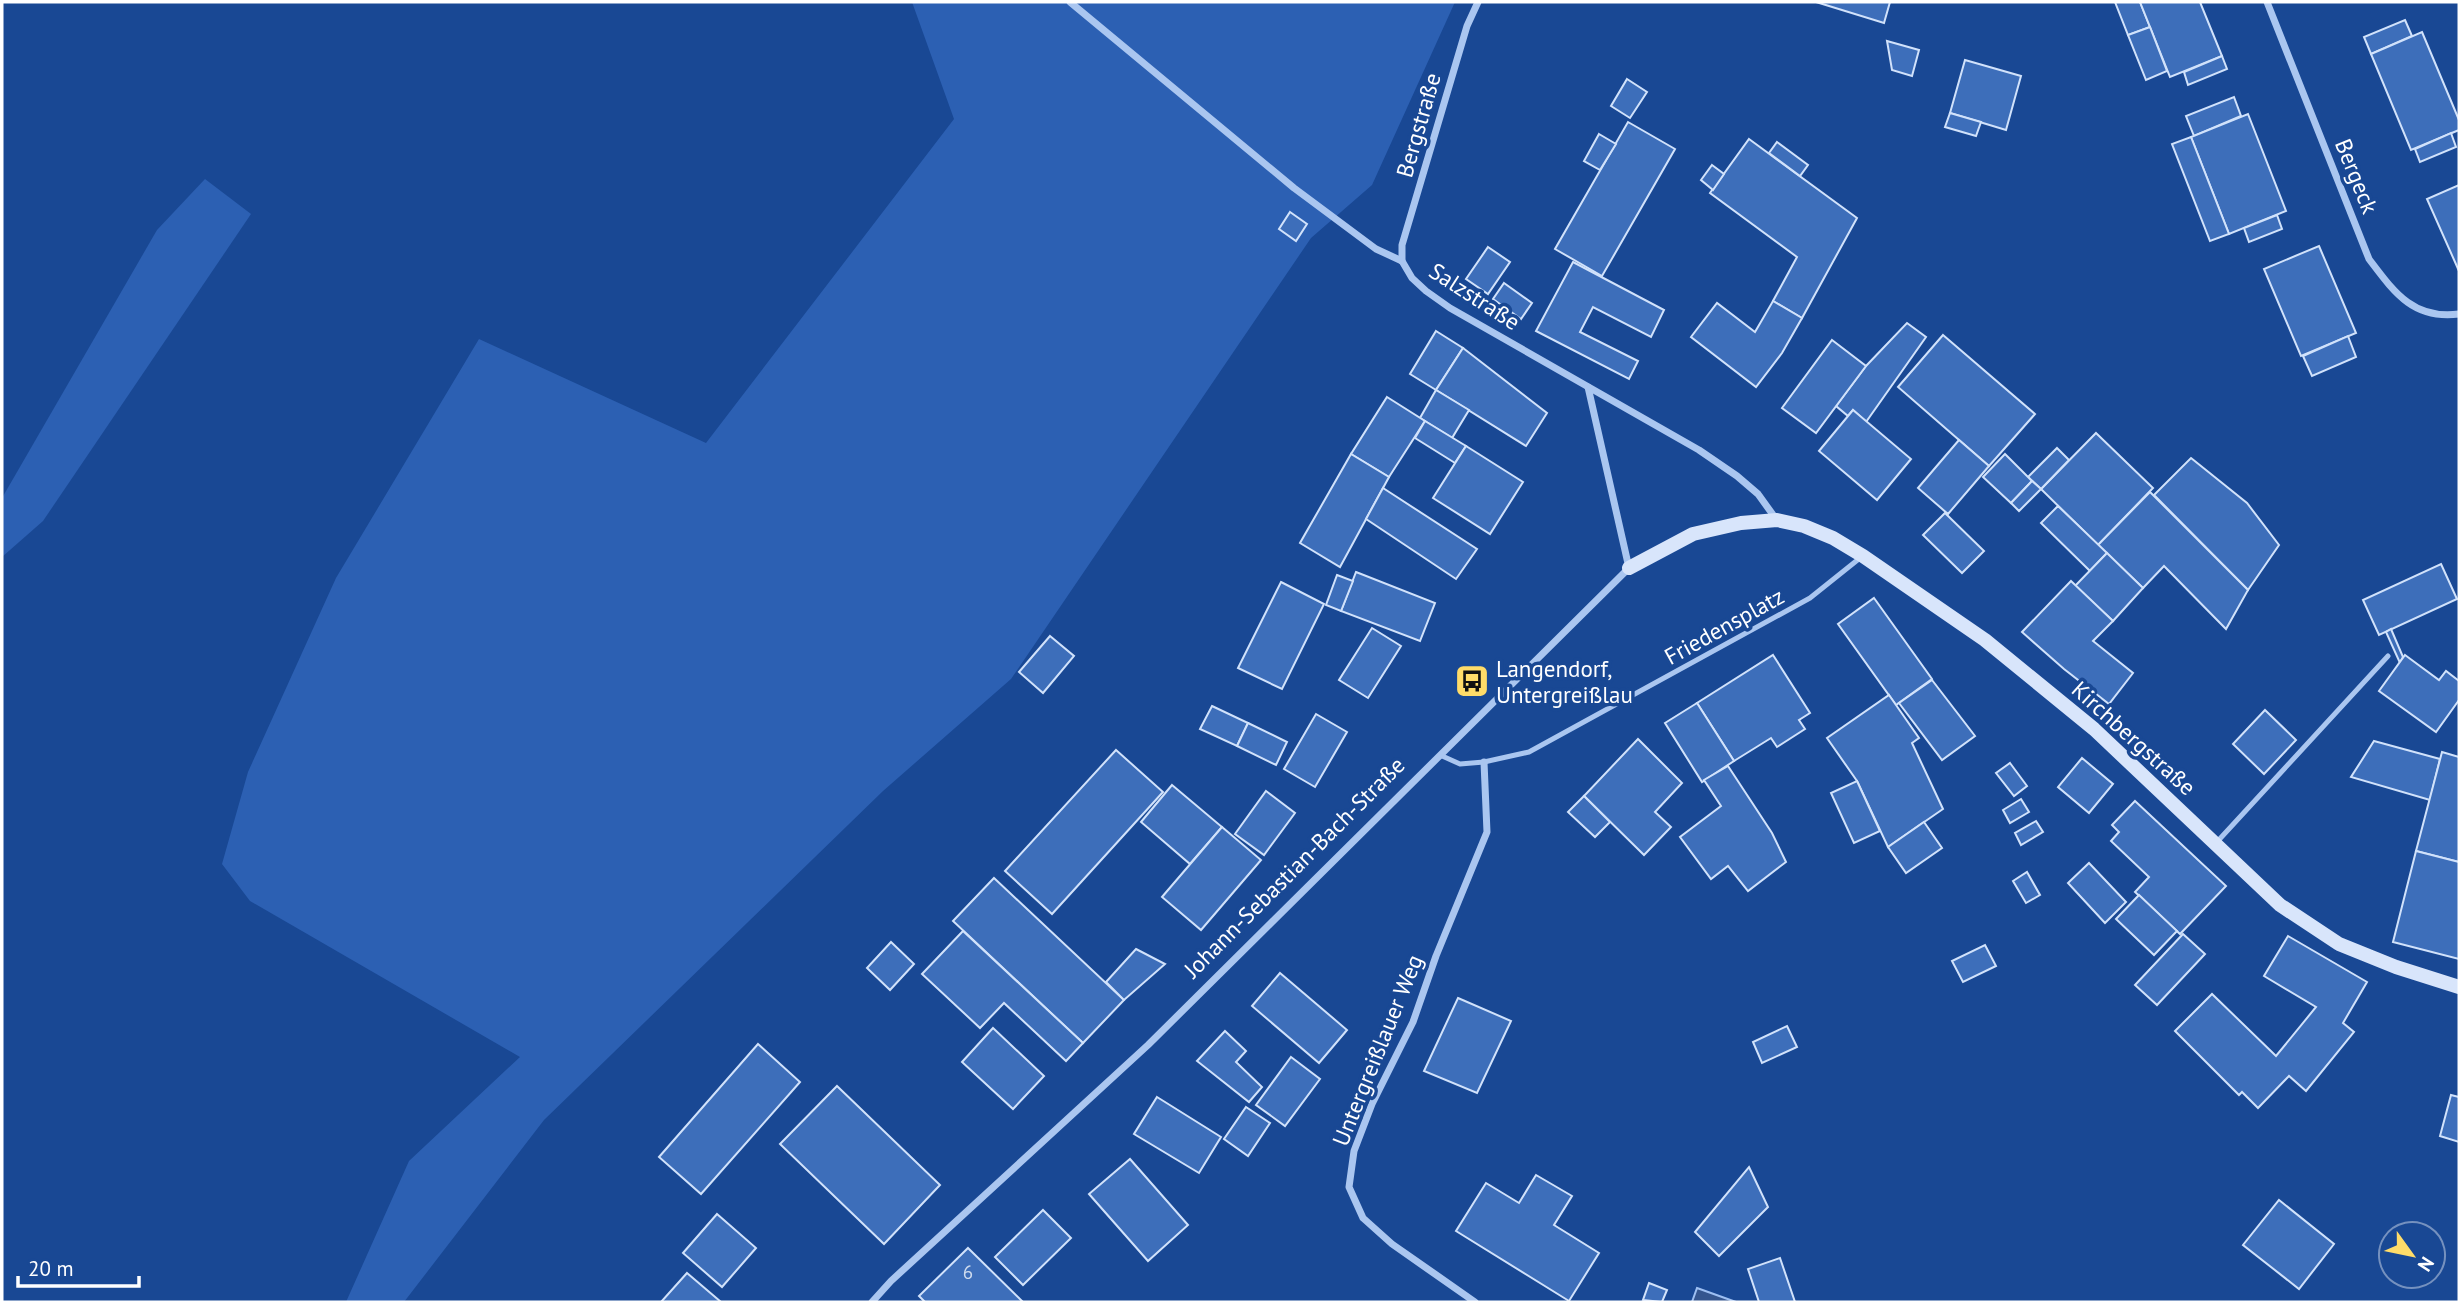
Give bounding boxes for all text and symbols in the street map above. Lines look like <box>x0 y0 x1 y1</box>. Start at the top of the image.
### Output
street label: Bergstraße <box>1389 69 1447 181</box>
street label: Bergeck <box>2329 134 2385 218</box>
street label: Salzstraße <box>1424 256 1526 336</box>
street label: Friedensplatz <box>1659 581 1789 671</box>
place label: Langendorf, Untergreißlau <box>1496 654 1633 709</box>
bus stop icon: Langendorf, Untergreißlau <box>1453 662 1491 700</box>
street label: Kirchbergstraße <box>2066 675 2202 801</box>
street label: Johann-Sebastian-Bach-Straße <box>1177 750 1411 984</box>
street label: Untergreißlauer Weg <box>1325 950 1429 1150</box>
north arrow <box>2377 1220 2447 1290</box>
scale bar <box>18 1244 138 1288</box>
text: N <box>2413 1252 2440 1276</box>
text: 20 m <box>28 1255 74 1282</box>
house number: 6 <box>963 1260 973 1284</box>

